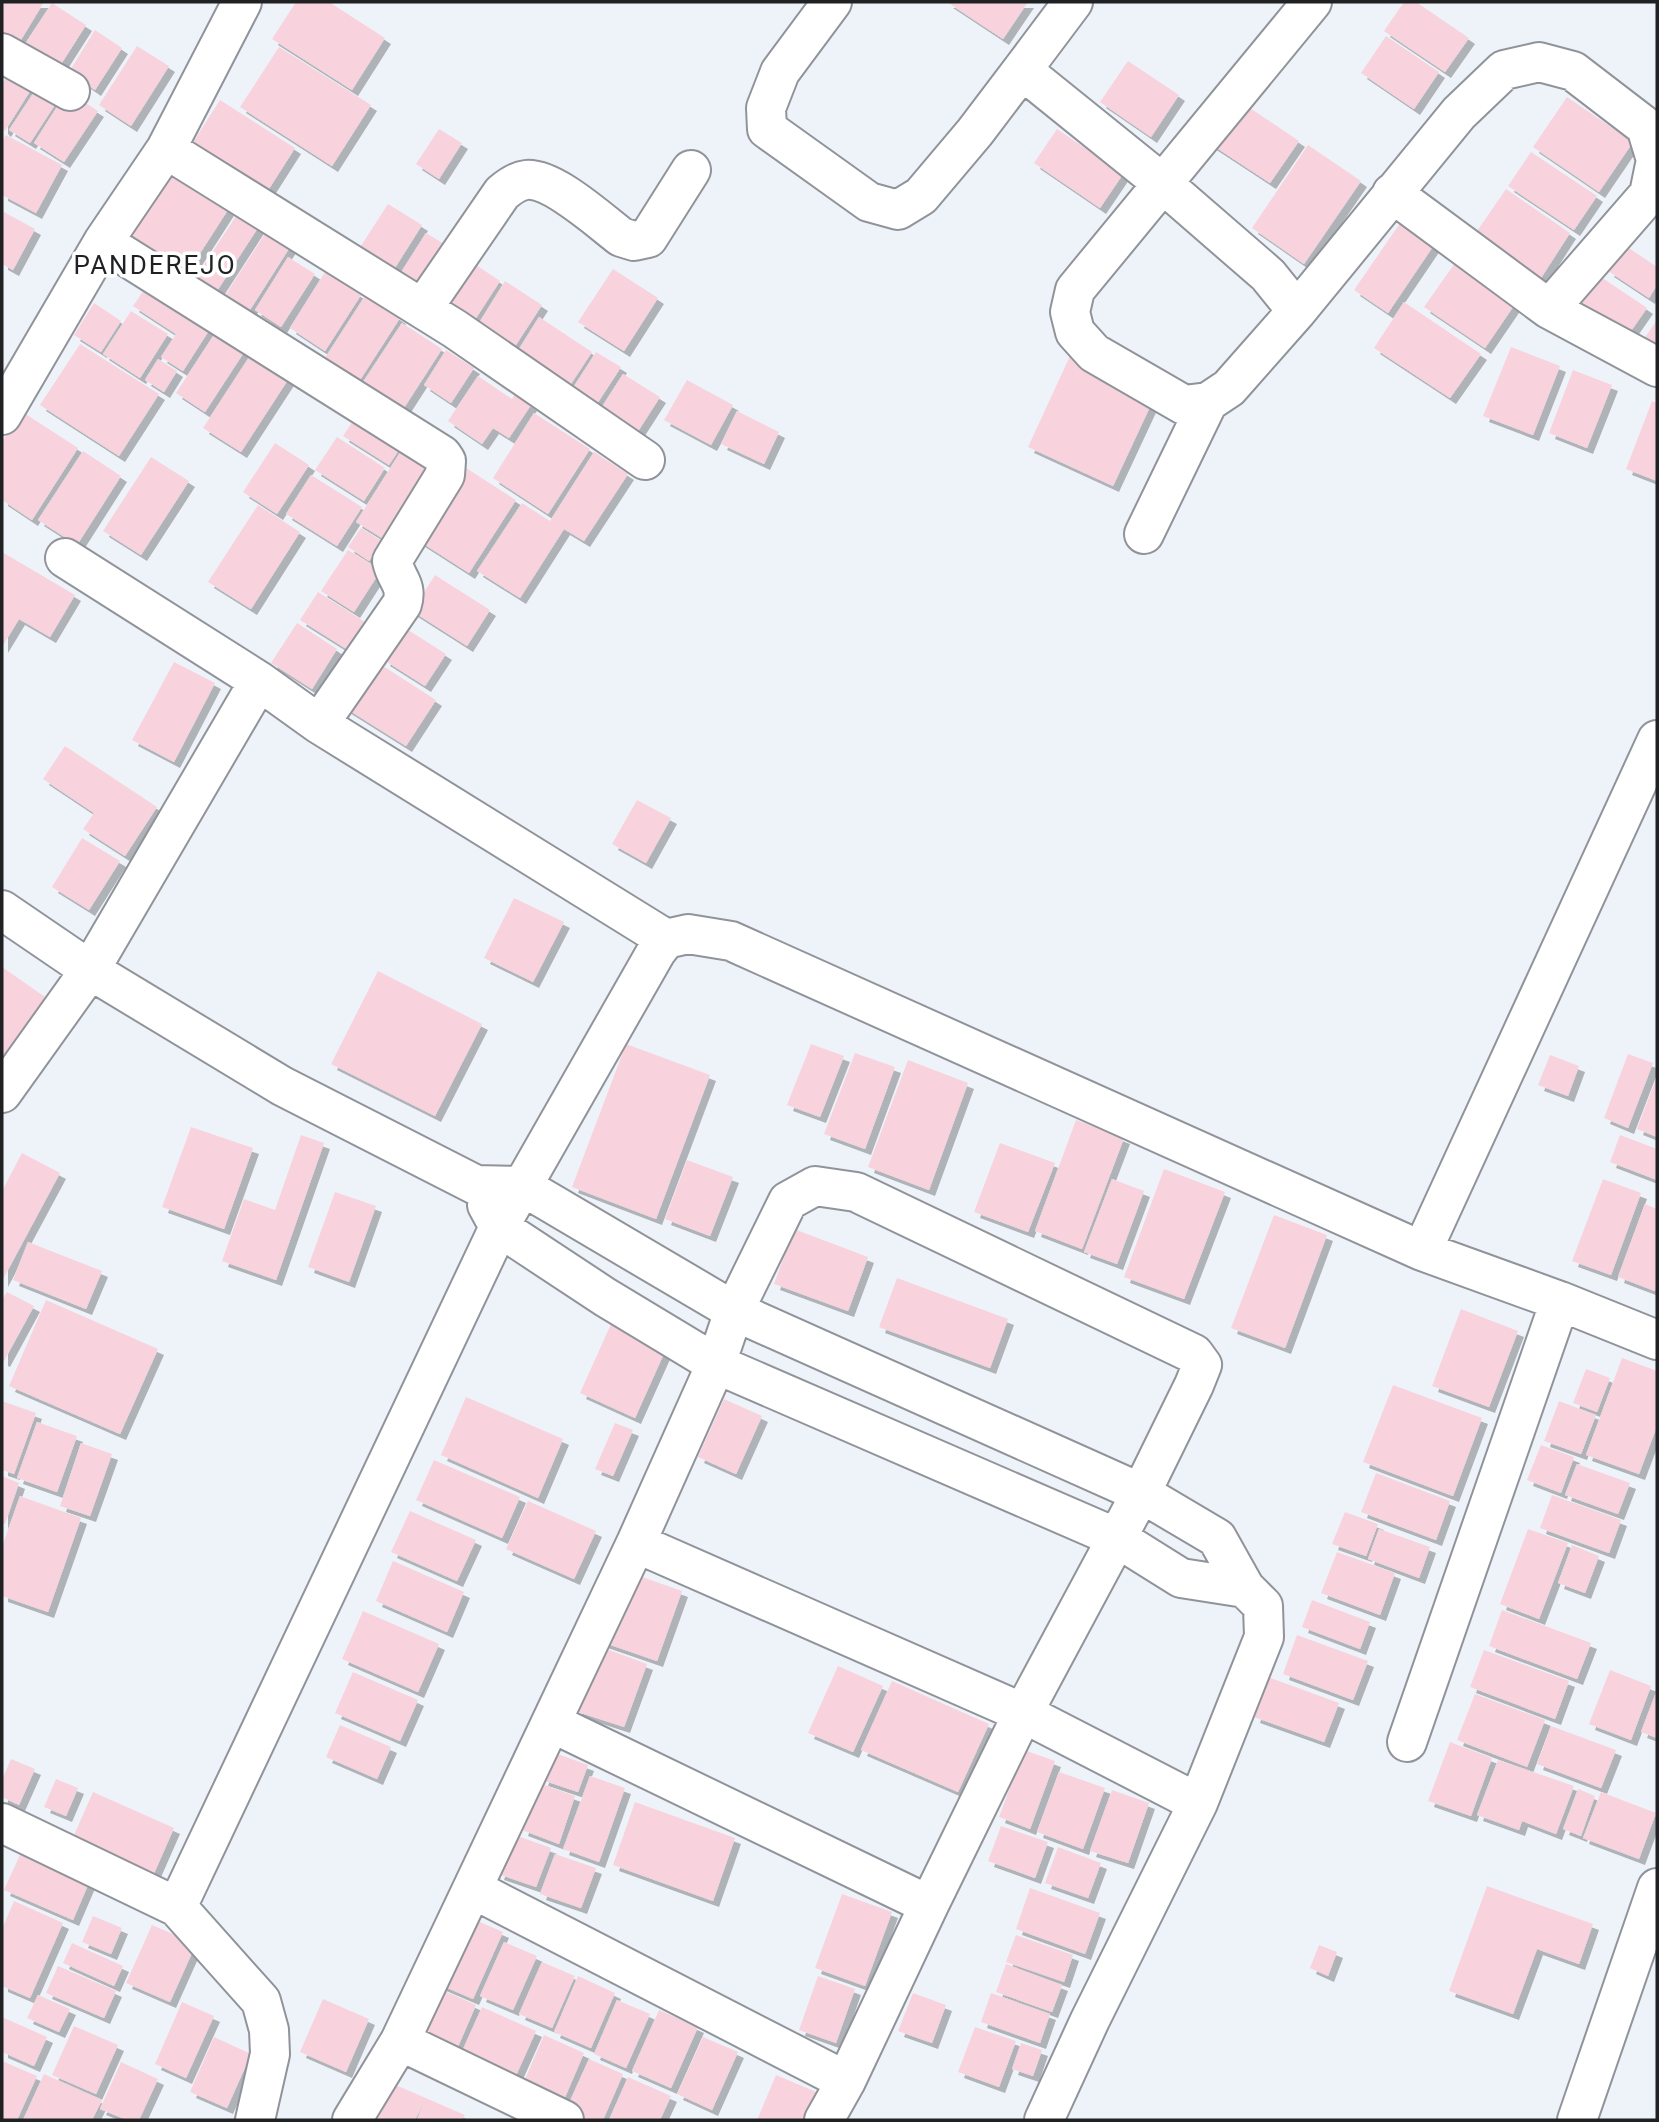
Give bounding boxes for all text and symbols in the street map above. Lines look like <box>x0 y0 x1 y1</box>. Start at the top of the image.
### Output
district label: PANDEREJO <box>73 250 237 280</box>

